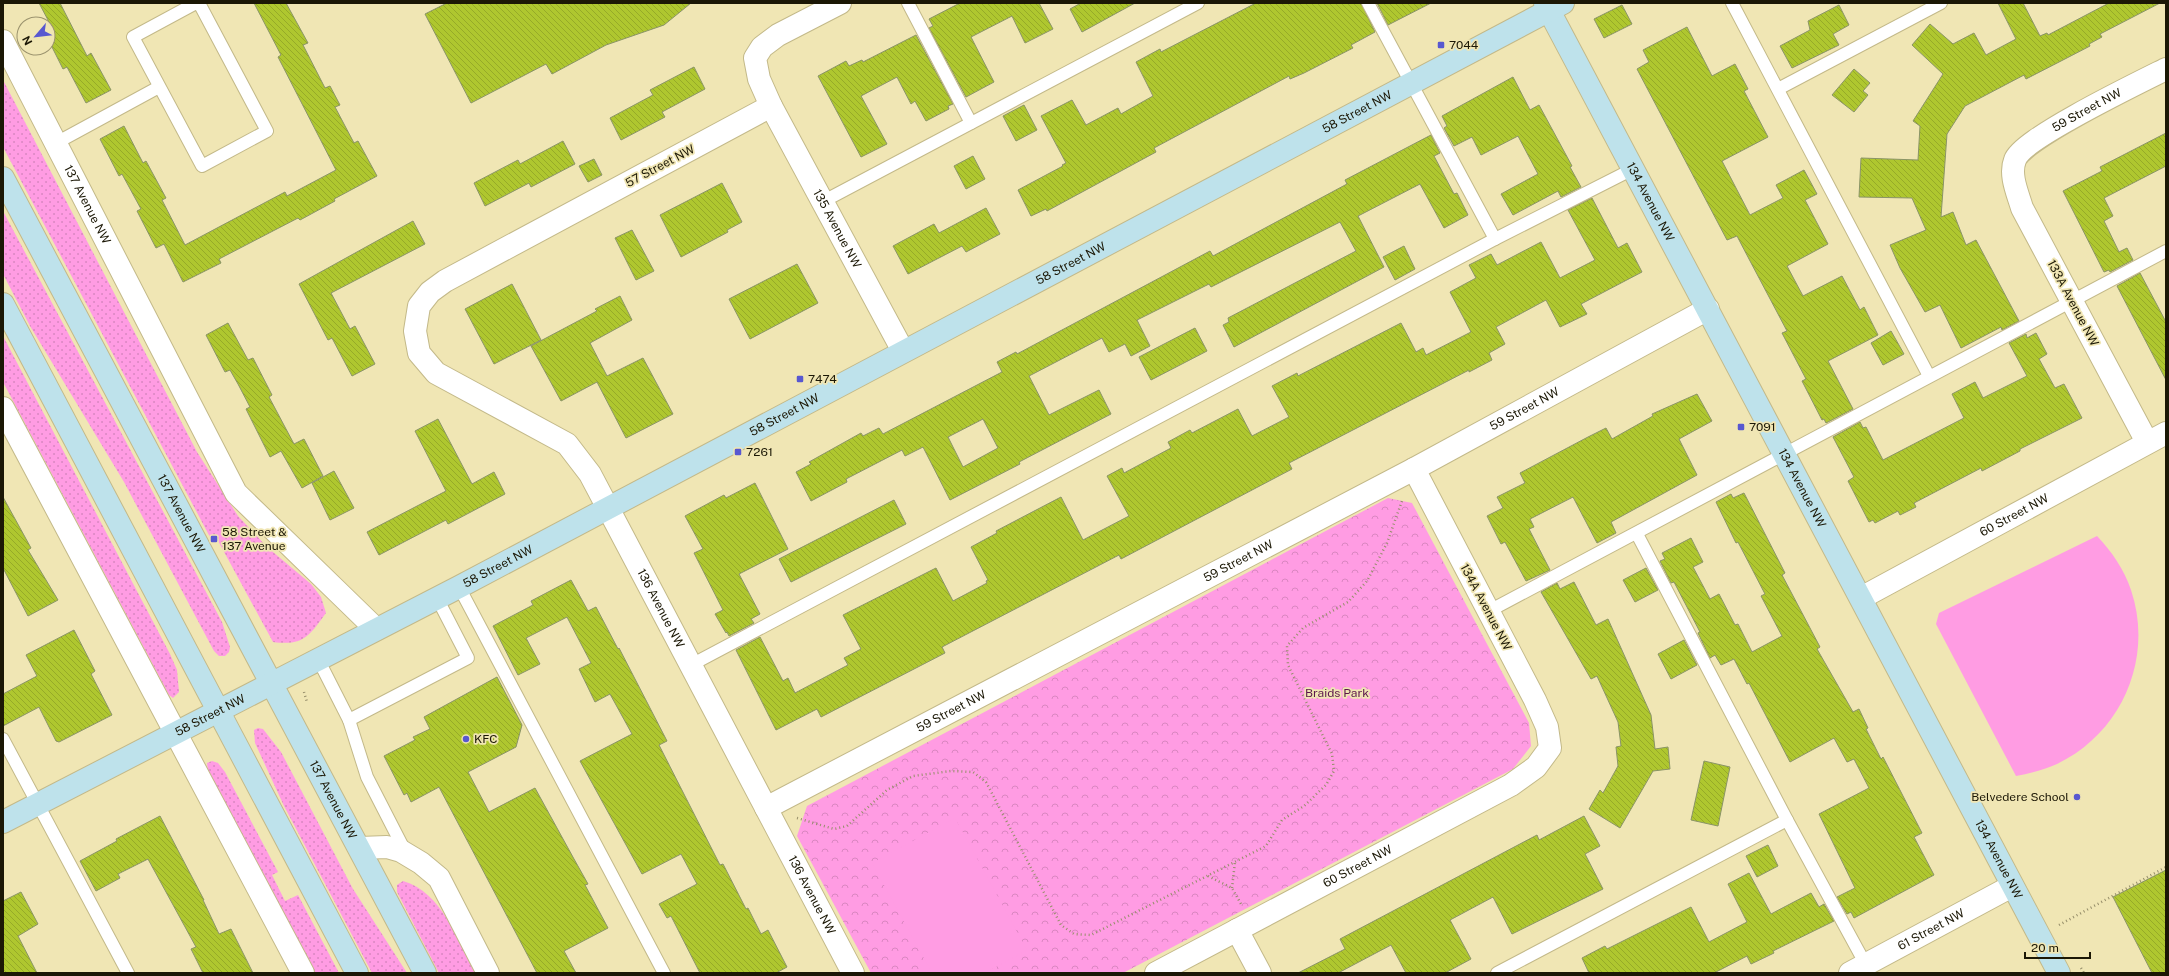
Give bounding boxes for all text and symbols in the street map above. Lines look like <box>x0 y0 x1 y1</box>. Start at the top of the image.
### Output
north arrow <box>16 16 56 56</box>
text: N <box>20 34 34 47</box>
place label: 7044 <box>1449 38 1479 52</box>
marker: 7044 <box>1436 40 1446 50</box>
street label: 59 Street NW <box>2050 85 2124 135</box>
street label: 58 Street NW <box>1320 87 1395 136</box>
street label: 57 Street NW <box>623 142 697 190</box>
street label: 134 Avenue NW <box>1624 160 1677 244</box>
street label: 137 Avenue NW <box>61 163 114 247</box>
street label: 135 Avenue NW <box>810 187 864 271</box>
street label: 58 Street NW <box>1033 239 1108 288</box>
street label: 133A Avenue NW <box>2044 257 2102 349</box>
place label: 7474 <box>808 372 837 386</box>
marker: 7474 <box>795 374 805 384</box>
street label: 59 Street NW <box>1487 384 1562 433</box>
street label: 58 Street NW <box>747 390 822 439</box>
place label: 7091 <box>1749 420 1776 434</box>
marker: 7091 <box>1736 422 1746 432</box>
place label: 7261 <box>746 445 773 459</box>
street label: 134 Avenue NW <box>1775 446 1829 531</box>
marker: 7261 <box>733 447 743 457</box>
street label: 137 Avenue NW <box>155 472 208 556</box>
street label: 60 Street NW <box>1977 491 2051 540</box>
place label: 58 Street & 137 Avenue <box>222 525 287 553</box>
marker: 58 Street & 137 Avenue <box>209 534 219 544</box>
street label: 59 Street NW <box>1201 537 1276 585</box>
street label: 58 Street NW <box>461 542 536 591</box>
street label: 134A Avenue NW <box>1457 561 1515 653</box>
street label: 136 Avenue NW <box>634 566 688 651</box>
park label: Braids Park <box>1305 686 1369 700</box>
street label: 59 Street NW <box>914 687 989 735</box>
street label: 58 Street NW <box>173 691 248 739</box>
place label: KFC <box>474 732 498 746</box>
marker: KFC <box>461 734 471 744</box>
street label: 137 Avenue NW <box>306 758 360 842</box>
place label: Belvedere School <box>1971 790 2069 804</box>
marker: Belvedere School <box>2072 792 2082 802</box>
street label: 134 Avenue NW <box>1972 817 2026 902</box>
street label: 60 Street NW <box>1321 842 1395 890</box>
street label: 136 Avenue NW <box>785 853 839 937</box>
street label: 61 Street NW <box>1895 906 1967 953</box>
scale bar <box>2025 934 2090 960</box>
text: 20 m <box>2031 941 2059 955</box>

